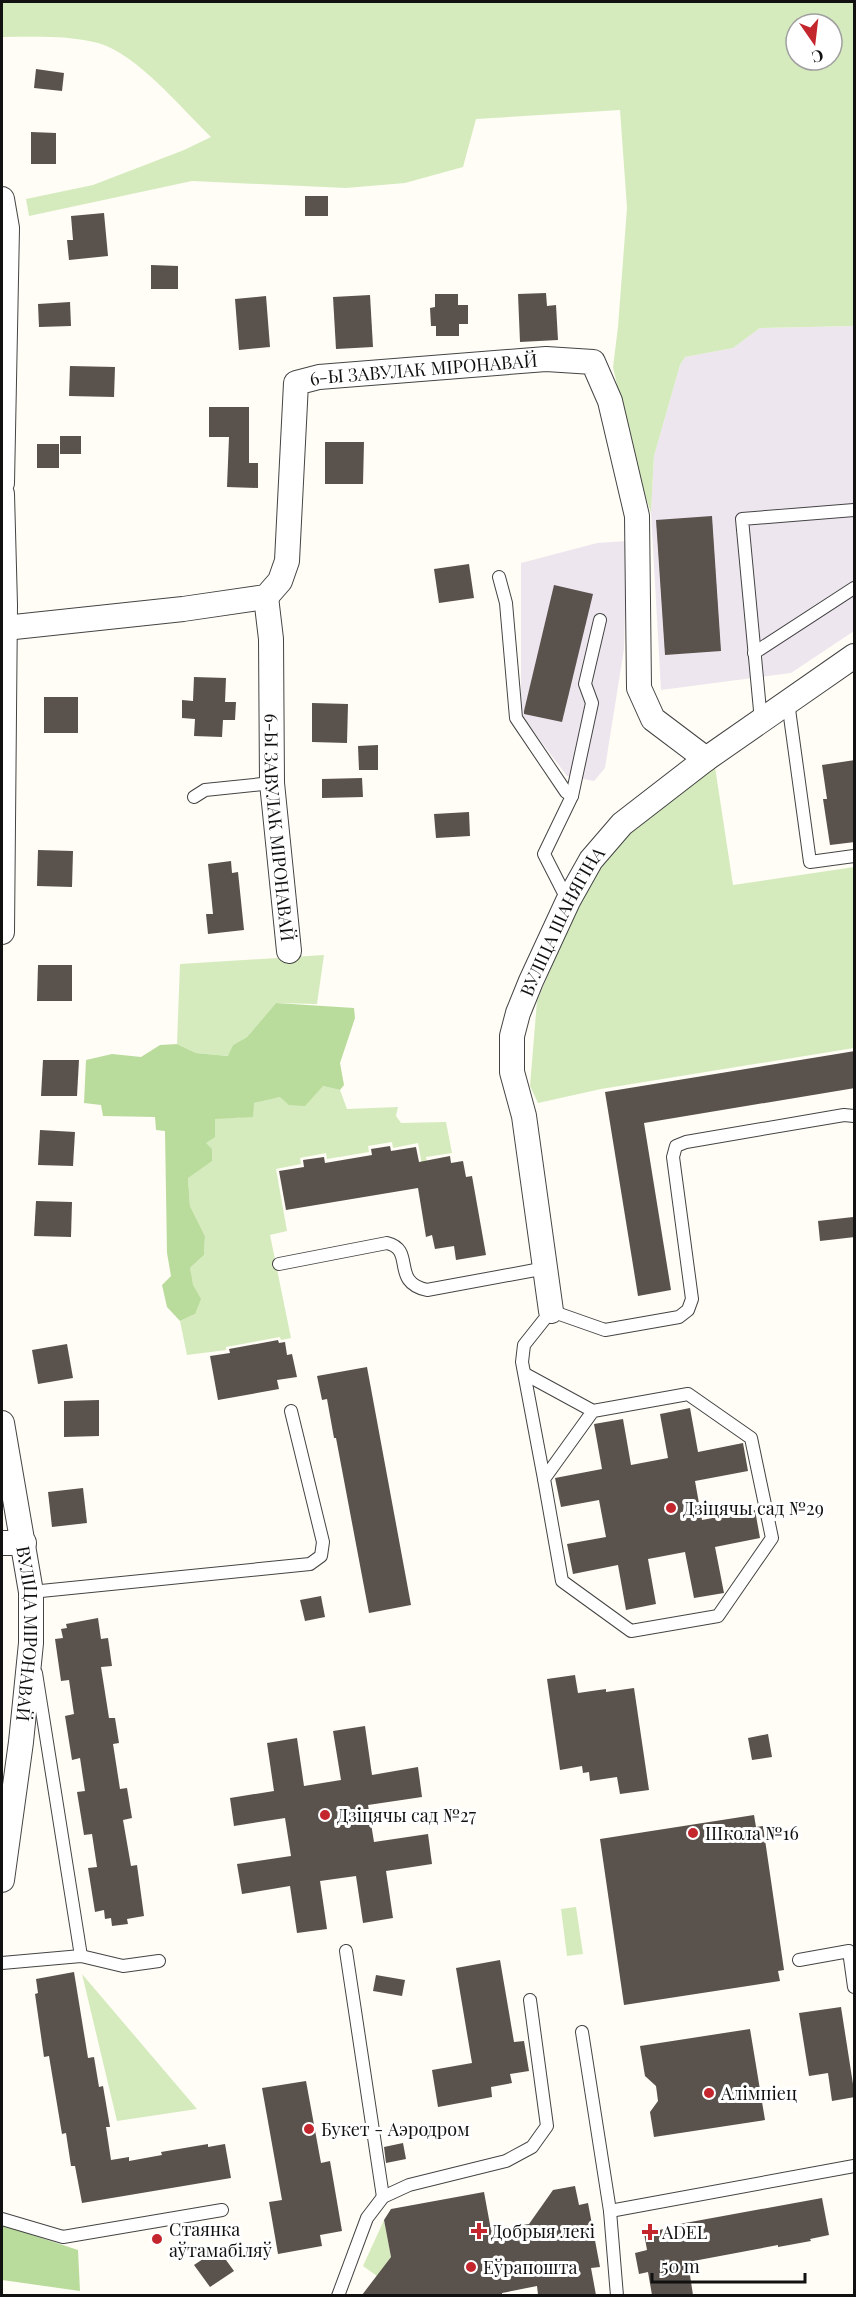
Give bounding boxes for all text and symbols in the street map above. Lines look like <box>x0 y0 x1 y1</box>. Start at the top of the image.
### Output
north arrow <box>784 12 844 72</box>
text: С <box>810 45 826 69</box>
street label: 6-Ы ЗАВУЛАК МІРОНАВАЙ <box>307 348 538 391</box>
street label: 6-Ы ЗАВУЛАК МІРОНАВАЙ <box>260 713 300 942</box>
street label: ВУЛІЦА ШАНЯГІНА <box>514 841 610 1000</box>
place label: Дзіцячы сад №29 <box>683 1496 824 1520</box>
marker: Дзіцячы сад №29 <box>664 1501 678 1515</box>
street label: ВУЛІЦА МІРОНАВАЙ <box>11 1544 43 1723</box>
place label: Дзіцячы сад №27 <box>337 1803 477 1827</box>
marker: Дзіцячы сад №27 <box>318 1808 332 1822</box>
place label: Школа №16 <box>705 1821 799 1845</box>
marker: Школа №16 <box>686 1826 700 1840</box>
place label: Алімпіец <box>720 2081 797 2105</box>
marker: Алімпіец <box>702 2086 716 2100</box>
place label: Букет - Аэродром <box>321 2117 470 2141</box>
marker: Букет - Аэродром <box>302 2122 316 2136</box>
place label: Стаянка аўтамабіляў <box>169 2217 272 2262</box>
place label: Добрыя лекі <box>491 2219 595 2243</box>
place label: ADEL <box>661 2220 708 2244</box>
marker: Добрыя лекі <box>472 2224 486 2238</box>
marker: ADEL <box>643 2225 657 2239</box>
marker: Стаянка аўтамабіляў <box>150 2232 164 2246</box>
scale bar <box>652 2246 805 2284</box>
text: 50 m <box>661 2254 700 2278</box>
place label: Еўрапошта <box>483 2255 577 2279</box>
marker: Еўрапошта <box>464 2260 478 2274</box>

